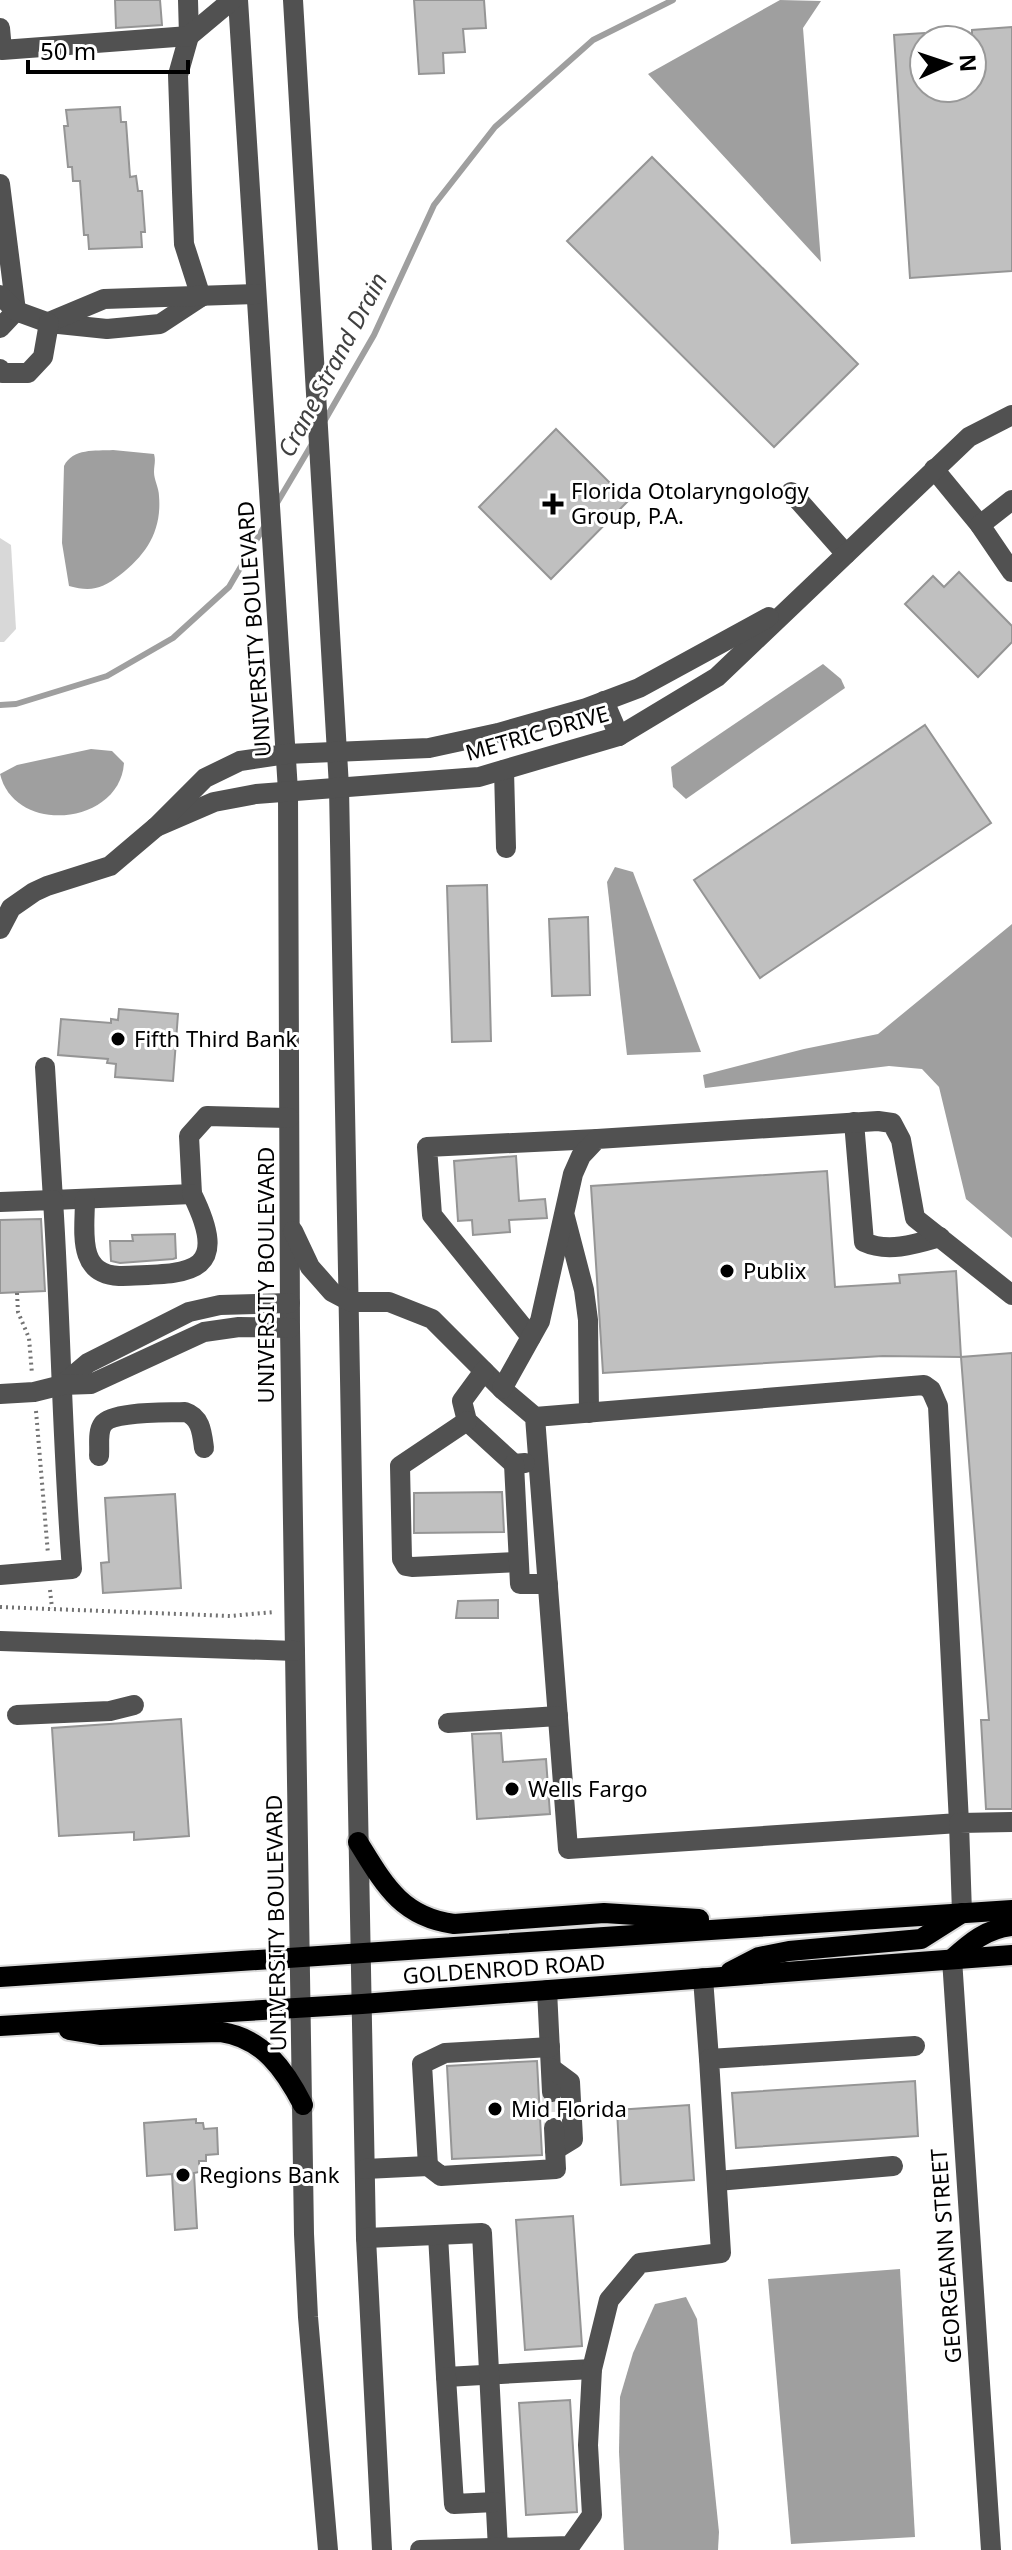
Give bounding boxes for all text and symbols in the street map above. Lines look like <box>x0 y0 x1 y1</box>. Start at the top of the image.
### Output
scale bar <box>28 24 188 74</box>
north arrow <box>908 24 988 104</box>
text: 50 m <box>40 34 96 67</box>
text: N <box>954 53 984 73</box>
water label: Crane Strand Drain <box>269 266 394 462</box>
place label: Florida Otolaryngology Group, P.A. <box>571 475 809 530</box>
marker: Florida Otolaryngology Group, P.A. <box>542 493 564 515</box>
street label: UNIVERSITY BOULEVARD <box>229 500 277 758</box>
street label: METRIC DRIVE <box>462 697 612 767</box>
place label: Fifth Third Bank <box>134 1023 298 1053</box>
marker: Fifth Third Bank <box>109 1030 127 1048</box>
street label: UNIVERSITY BOULEVARD <box>250 1147 280 1403</box>
place label: Publix <box>743 1255 807 1285</box>
marker: Publix <box>718 1262 736 1280</box>
place label: Wells Fargo <box>528 1773 648 1803</box>
marker: Wells Fargo <box>503 1780 521 1798</box>
street label: UNIVERSITY BOULEVARD <box>258 1794 292 2052</box>
street label: GOLDENROD ROAD <box>402 1946 606 1990</box>
place label: Mid Florida <box>511 2093 627 2123</box>
marker: Mid Florida <box>486 2100 504 2118</box>
street label: GEORGEANN STREET <box>923 2148 967 2364</box>
place label: Regions Bank <box>199 2159 340 2189</box>
marker: Regions Bank <box>174 2166 192 2184</box>

